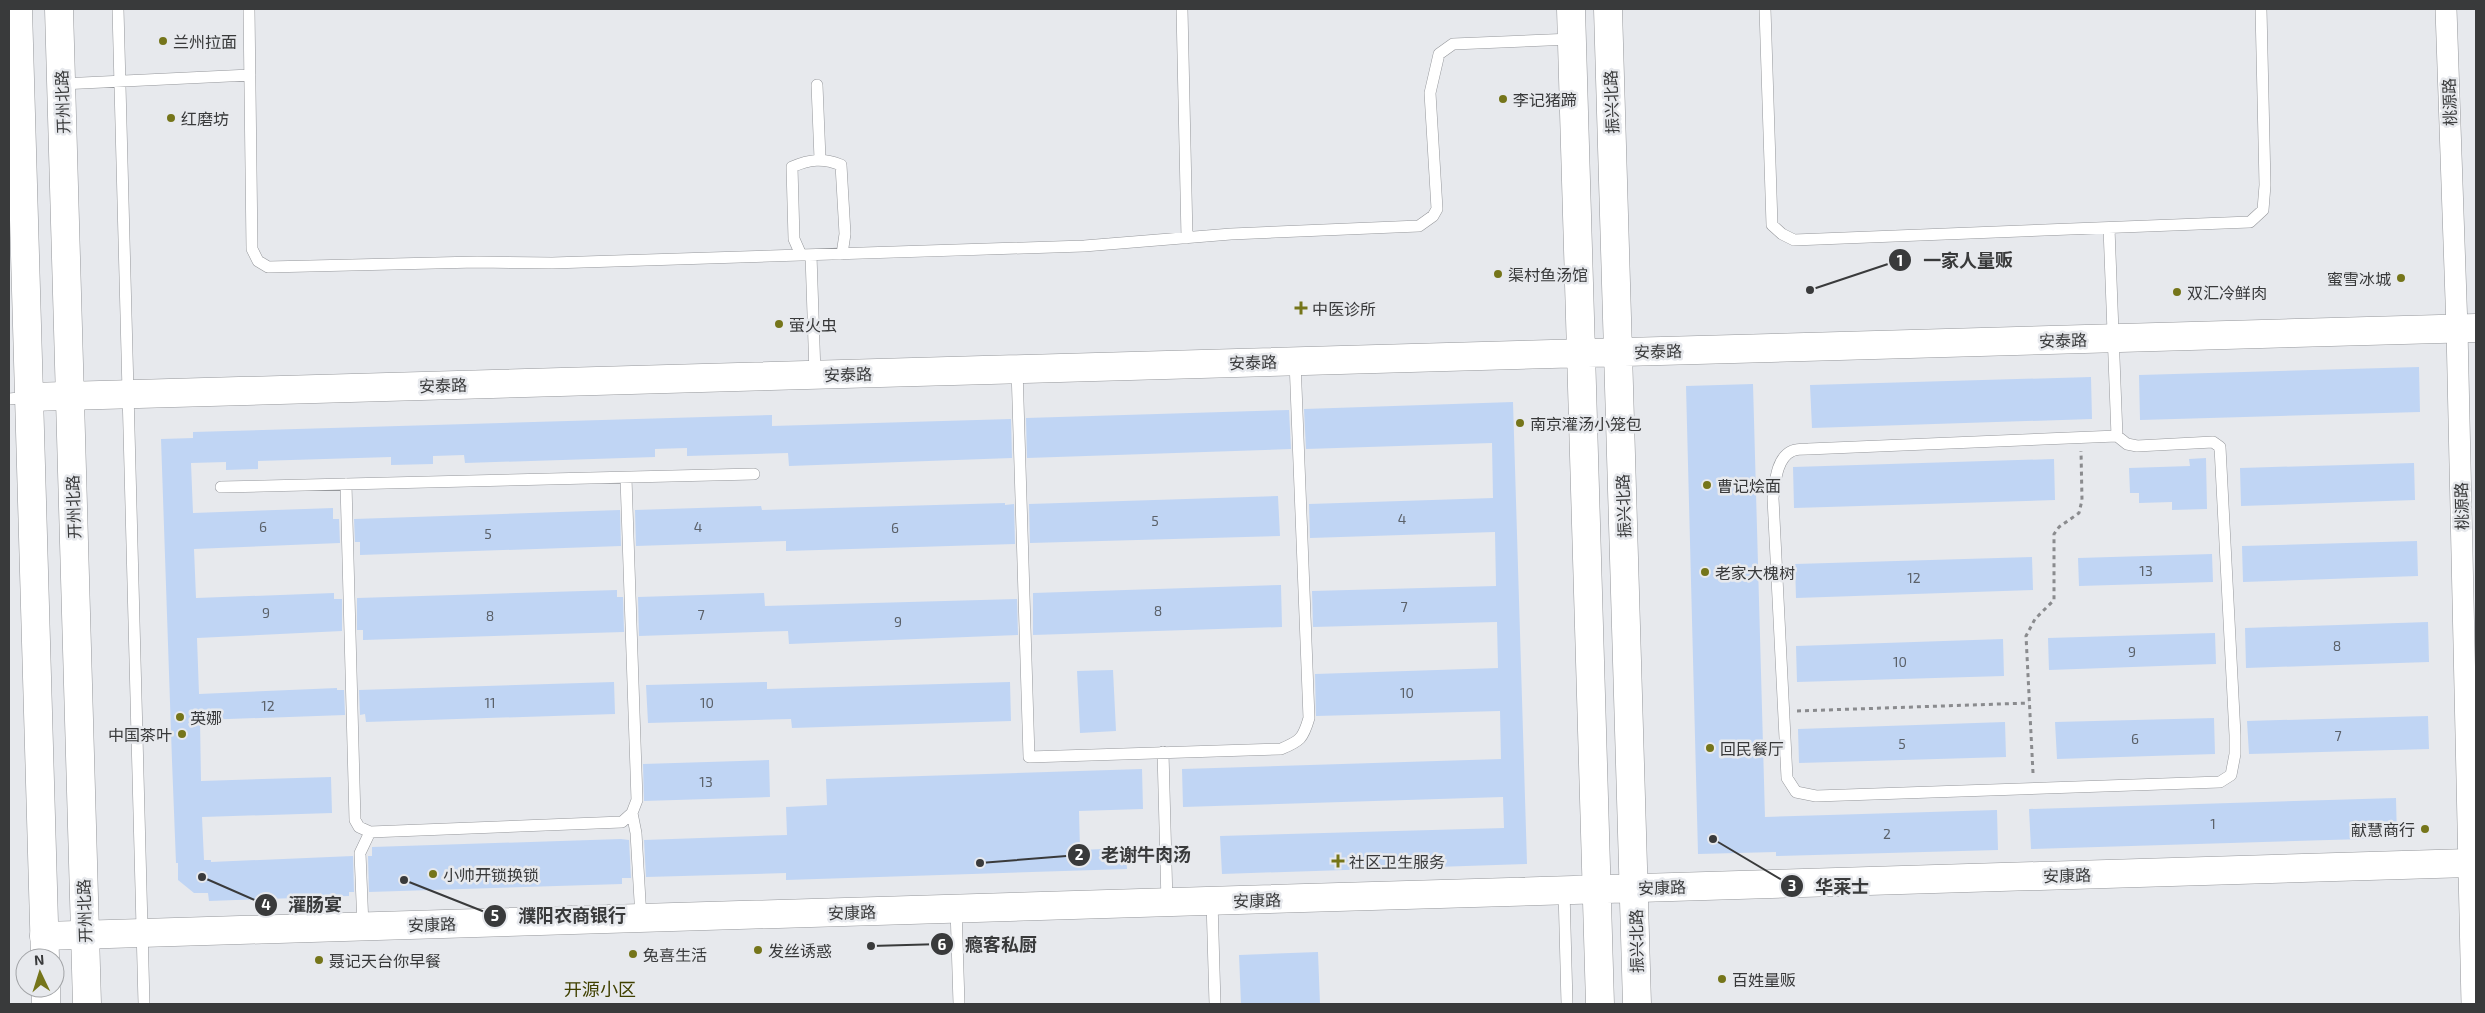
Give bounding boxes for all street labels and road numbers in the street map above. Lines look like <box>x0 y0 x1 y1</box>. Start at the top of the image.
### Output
street label: 开州北路 <box>51 70 73 134</box>
street label: 振兴北路 <box>1600 70 1622 134</box>
street label: 桃源路 <box>2439 78 2459 126</box>
street label: 安泰路 <box>2039 330 2087 350</box>
street label: 安泰路 <box>1634 341 1682 361</box>
street label: 安泰路 <box>1229 352 1277 372</box>
street label: 安泰路 <box>824 364 872 384</box>
street label: 安泰路 <box>419 375 467 395</box>
street label: 振兴北路 <box>1612 474 1634 538</box>
street label: 开州北路 <box>62 475 84 539</box>
street label: 桃源路 <box>2451 482 2471 530</box>
street label: 安康路 <box>2043 865 2091 885</box>
street label: 安康路 <box>1638 877 1686 897</box>
street label: 开州北路 <box>73 879 95 943</box>
street label: 安康路 <box>1233 890 1281 910</box>
street label: 安康路 <box>828 902 876 922</box>
street label: 振兴北路 <box>1626 909 1646 973</box>
street label: 安康路 <box>408 914 456 934</box>

